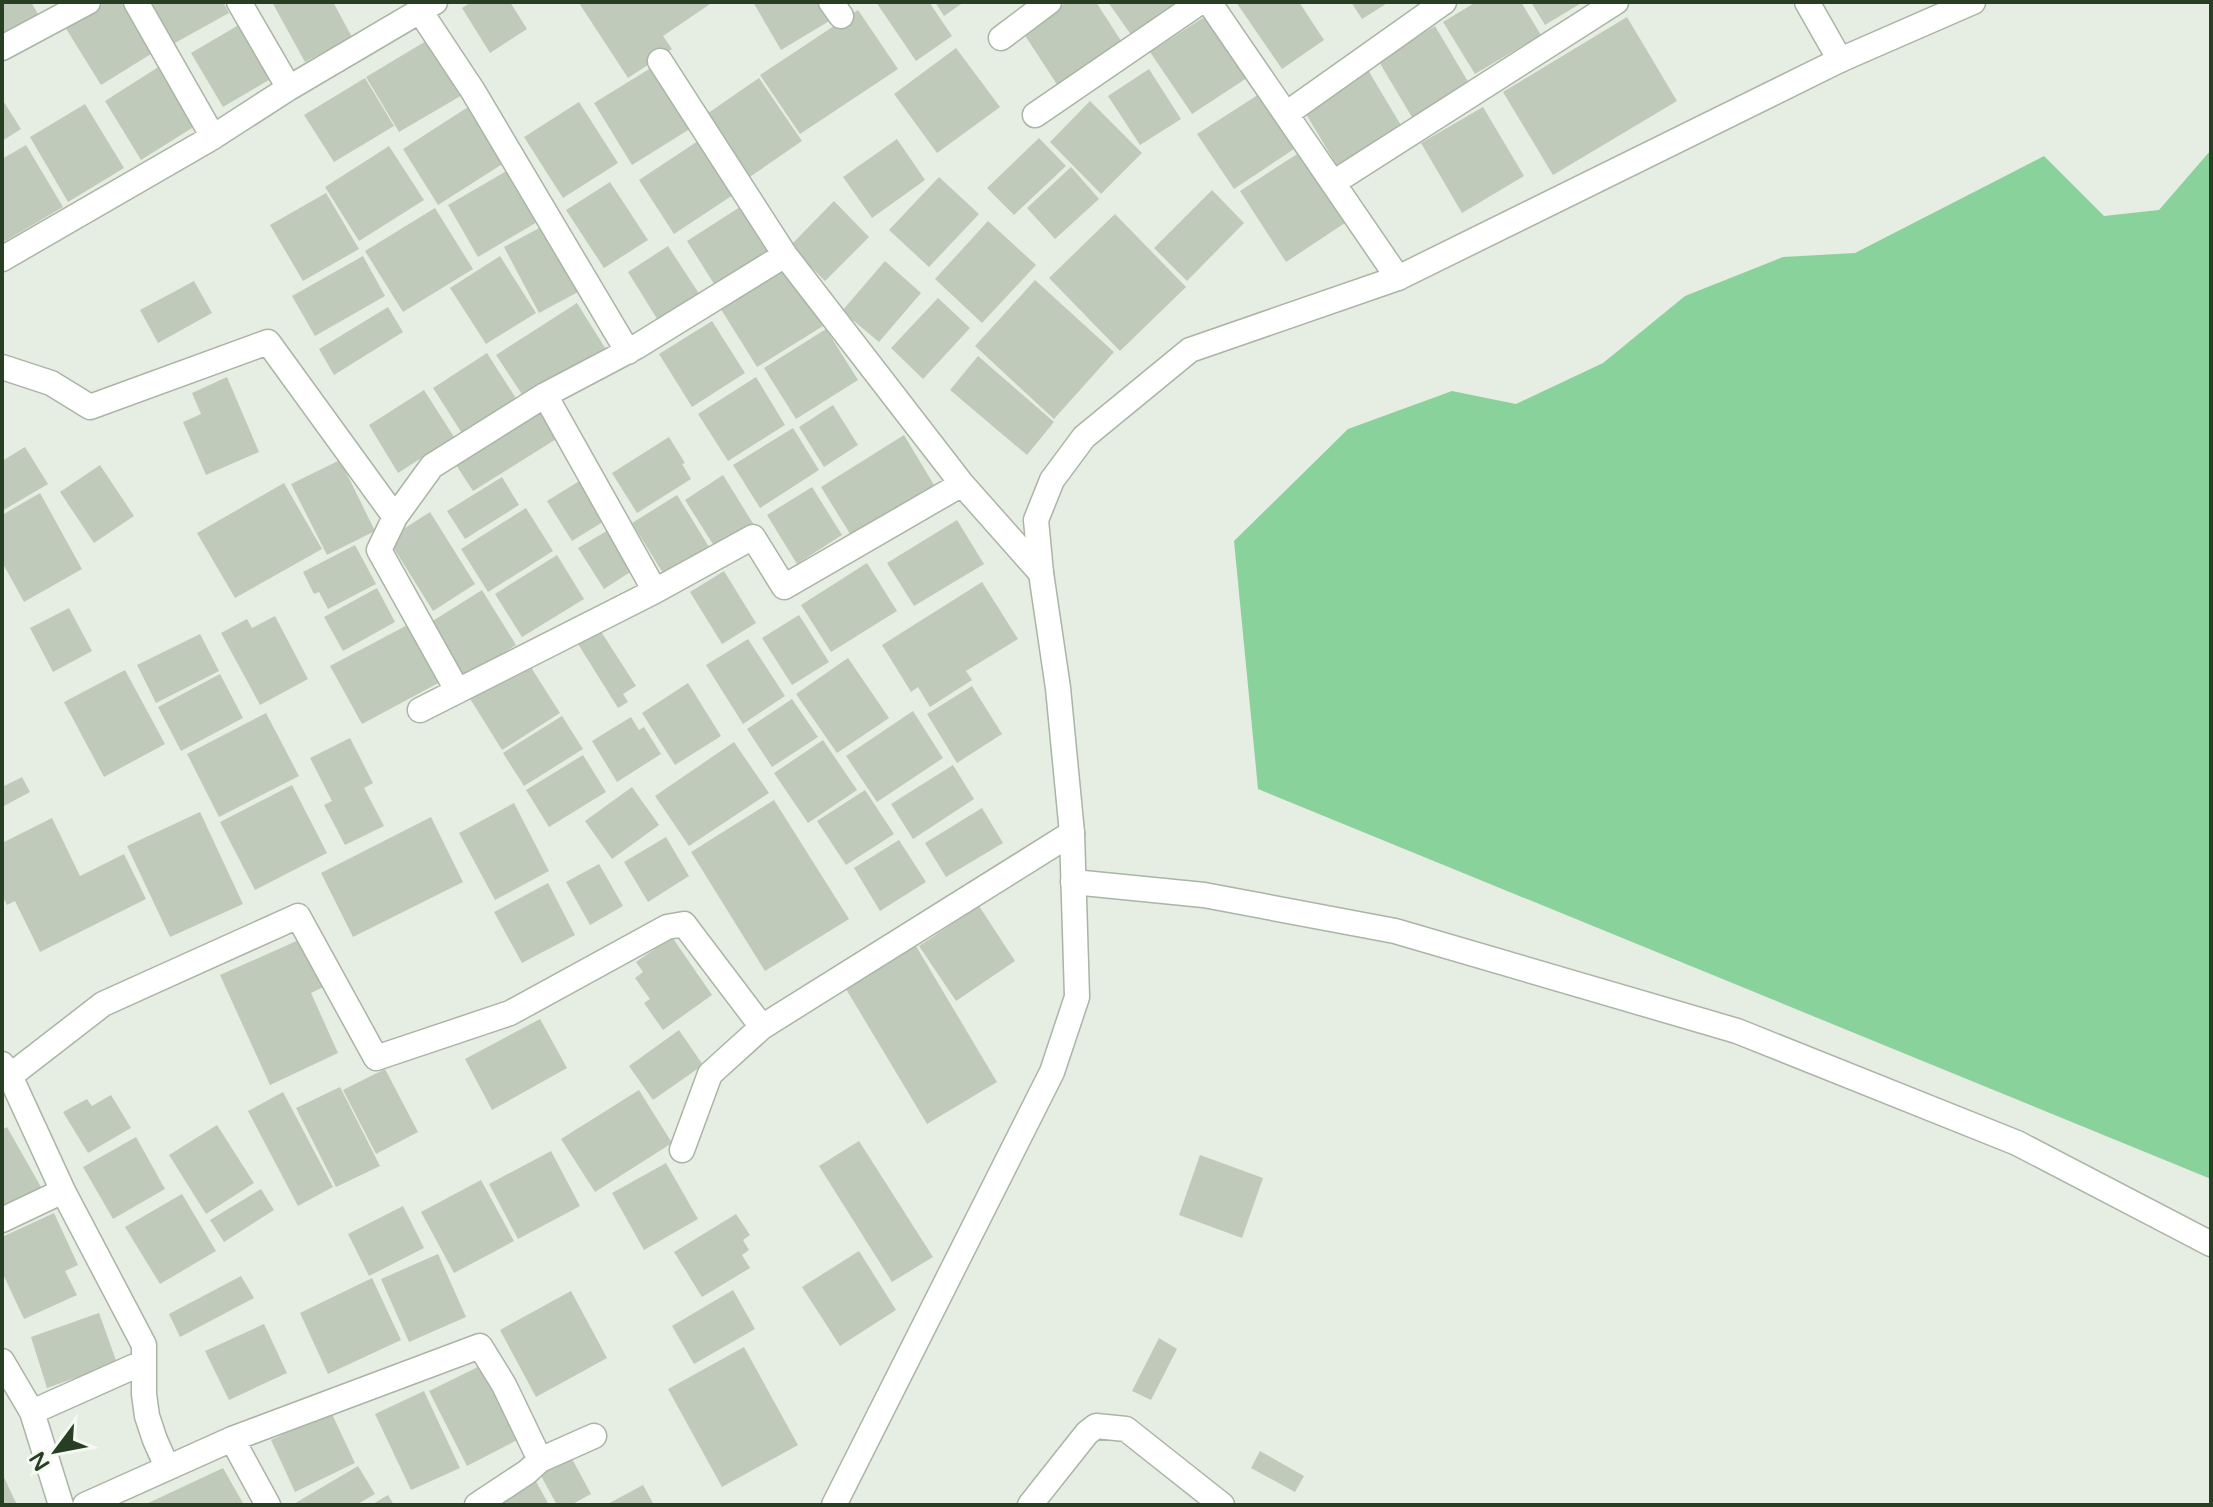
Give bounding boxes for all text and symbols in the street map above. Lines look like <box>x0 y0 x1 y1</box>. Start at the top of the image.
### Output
north arrow <box>16 1411 96 1491</box>
text: N <box>24 1447 56 1475</box>

